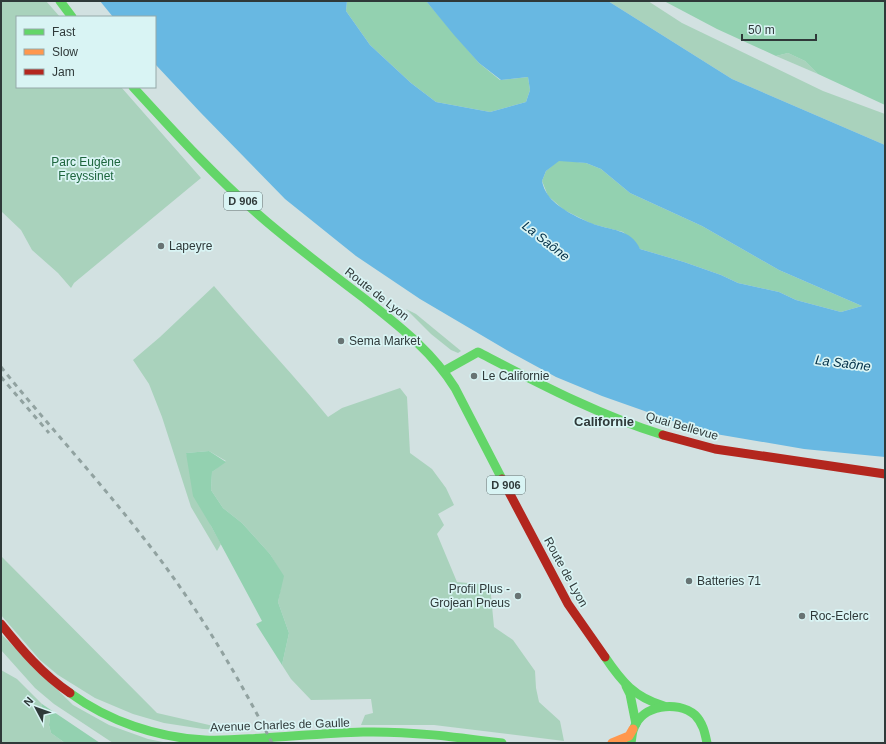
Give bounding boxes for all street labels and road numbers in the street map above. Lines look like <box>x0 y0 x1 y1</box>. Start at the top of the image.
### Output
road number: D 906 <box>224 192 262 210</box>
street label: Route de Lyon <box>342 265 412 323</box>
street label: Quai Bellevue <box>644 409 720 443</box>
road number: D 906 <box>487 476 525 494</box>
street label: Route de Lyon <box>541 535 591 609</box>
street label: Avenue Charles de Gaulle <box>210 716 350 734</box>

